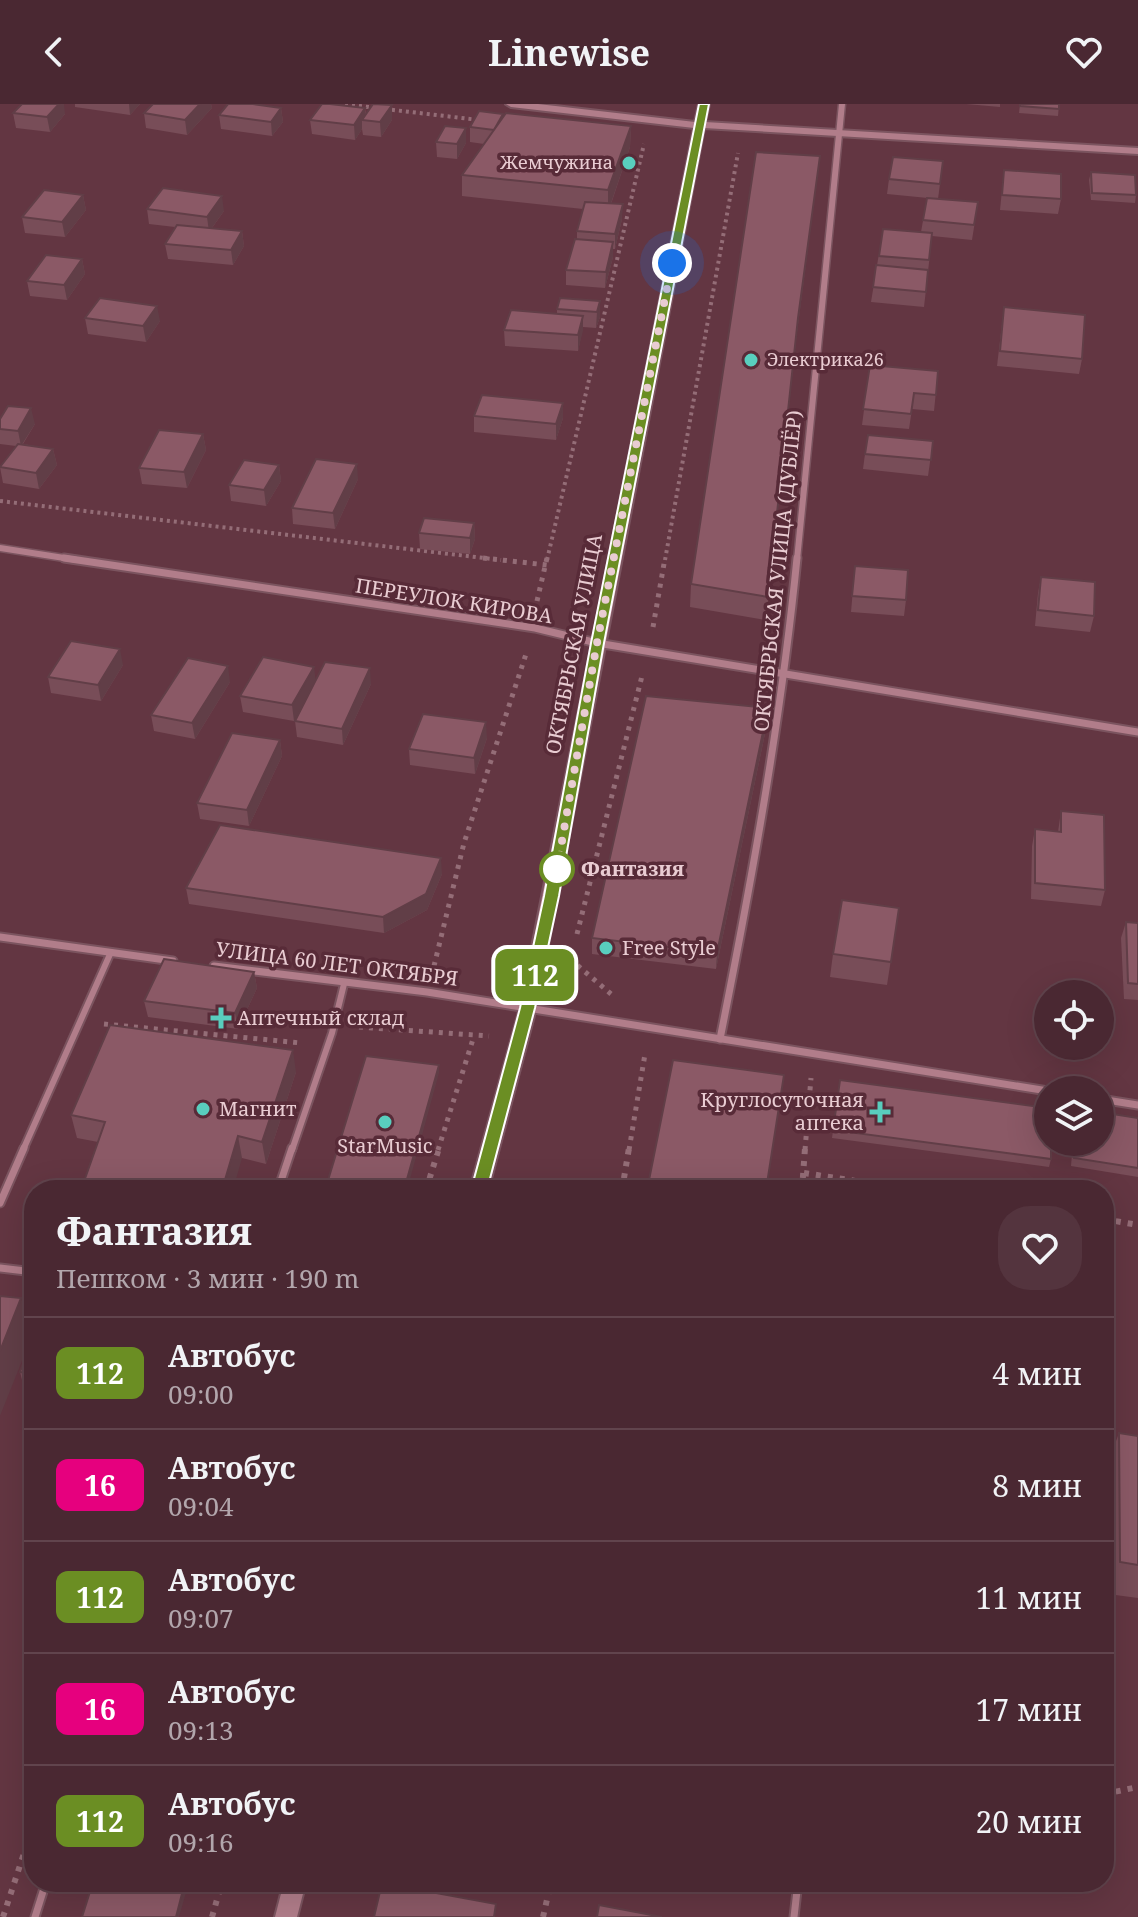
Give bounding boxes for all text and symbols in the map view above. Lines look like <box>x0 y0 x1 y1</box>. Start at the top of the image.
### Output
text: Linewise <box>488 28 650 77</box>
icon: back <box>32 30 76 74</box>
icon: heart <box>1062 30 1106 74</box>
place label: Жемчужина <box>499 150 613 174</box>
marker: Жемчужина <box>620 154 638 172</box>
your location <box>652 243 692 283</box>
place label: Электрика26 <box>767 347 884 371</box>
marker: Электрика26 <box>742 351 760 369</box>
street label: ОКТЯБРЬСКАЯ УЛИЦА (ДУБЛЁР) <box>747 409 808 733</box>
street label: ОКТЯБРЬСКАЯ УЛИЦА <box>539 530 608 756</box>
street label: ПЕРЕУЛОК КИРОВА <box>354 572 555 630</box>
marker: Фантазия <box>540 852 574 886</box>
place label: Фантазия <box>581 855 684 882</box>
place label: Free Style <box>622 934 716 961</box>
street label: УЛИЦА 60 ЛЕТ ОКТЯБРЯ <box>214 935 460 992</box>
marker: Free Style <box>597 939 615 957</box>
line badge: 112 <box>489 949 581 1001</box>
text: 112 <box>511 956 559 994</box>
map controls <box>1034 980 1114 1156</box>
button: locate <box>1034 980 1114 1060</box>
place label: Аптечный склад <box>237 1004 404 1031</box>
marker: Аптечный склад <box>212 1009 230 1027</box>
button: layers <box>1034 1076 1114 1156</box>
place label: Круглосуточная аптека <box>700 1086 864 1136</box>
place label: Магнит <box>219 1095 297 1122</box>
marker: Магнит <box>194 1100 212 1118</box>
marker: Круглосуточная аптека <box>871 1103 889 1121</box>
marker: StarMusic <box>376 1113 394 1131</box>
place label: StarMusic <box>337 1132 433 1159</box>
text: Фантазия <box>56 1204 252 1256</box>
button: heart <box>998 1206 1082 1290</box>
text: Пешком · 3 мин · 190 m <box>56 1260 359 1296</box>
text: Автобус <box>168 1335 295 1376</box>
text: 4 мин <box>992 1353 1082 1394</box>
text: 112 <box>76 1354 124 1392</box>
text: 09:00 <box>168 1376 234 1412</box>
text: Автобус <box>168 1447 295 1488</box>
text: 8 мин <box>992 1465 1082 1506</box>
text: 16 <box>84 1466 116 1504</box>
text: 09:04 <box>168 1488 234 1524</box>
text: Автобус <box>168 1559 295 1600</box>
text: 11 мин <box>976 1577 1082 1618</box>
text: 112 <box>76 1578 124 1616</box>
text: 09:07 <box>168 1600 234 1636</box>
text: Автобус <box>168 1671 295 1712</box>
text: 17 мин <box>976 1689 1082 1730</box>
text: 16 <box>84 1690 116 1728</box>
text: 09:13 <box>168 1712 234 1748</box>
text: Автобус <box>168 1783 295 1824</box>
text: 20 мин <box>976 1801 1082 1842</box>
text: 112 <box>76 1802 124 1840</box>
text: 09:16 <box>168 1824 234 1860</box>

